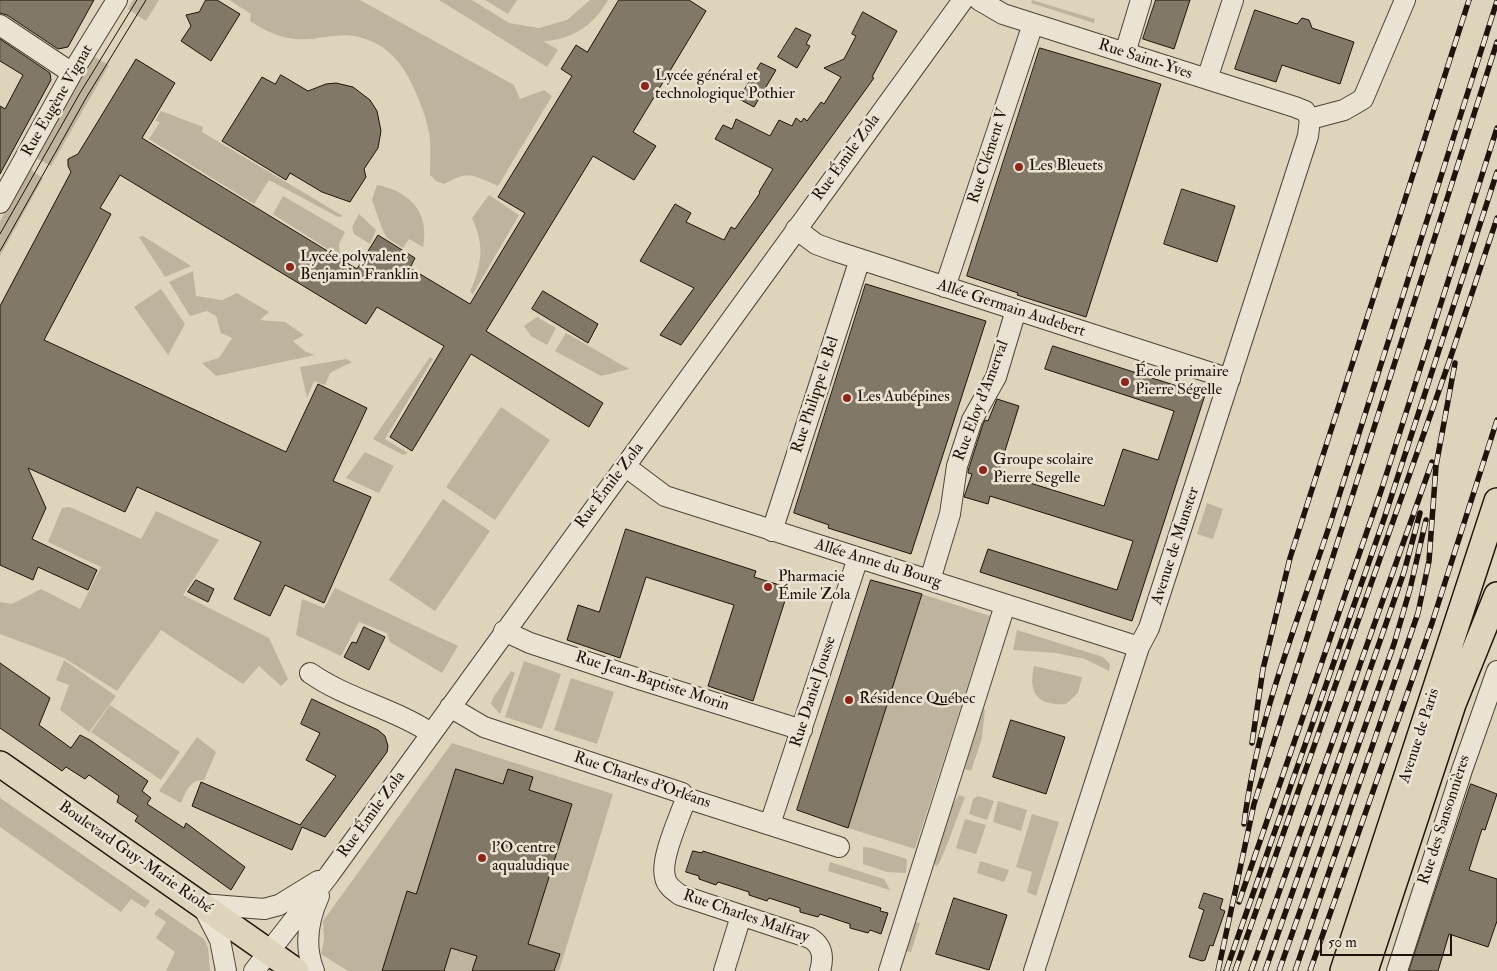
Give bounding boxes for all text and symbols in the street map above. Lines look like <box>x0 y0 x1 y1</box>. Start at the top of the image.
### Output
street label: Rue Saint-Yves <box>1096 36 1194 84</box>
street label: Rue Eugène Vignat <box>18 42 98 160</box>
place label: Lycée général et technologique Pothier <box>655 67 795 105</box>
marker: Lycée général et technologique Pothier <box>639 80 651 92</box>
street label: Rue Clément V <box>965 106 1013 206</box>
street label: Rue Émile Zola <box>809 111 885 205</box>
place label: Les Bleuets <box>1029 157 1103 177</box>
marker: Les Bleuets <box>1013 161 1025 173</box>
place label: Lycée polyvalent Benjamin Franklin <box>300 248 419 286</box>
marker: Lycée polyvalent Benjamin Franklin <box>284 261 296 273</box>
street label: Allée Germain Audebert <box>935 276 1087 342</box>
street label: Rue Philippe le Bel <box>788 334 844 456</box>
street label: Rue Eloy d'Amerval <box>950 338 1014 464</box>
place label: École primaire Pierre Ségelle <box>1135 363 1229 401</box>
marker: École primaire Pierre Ségelle <box>1119 376 1131 388</box>
place label: Les Aubépines <box>857 388 950 408</box>
marker: Les Aubépines <box>841 392 853 404</box>
street label: Rue Émile Zola <box>572 439 648 533</box>
place label: Groupe scolaire Pierre Segelle <box>993 451 1094 489</box>
marker: Groupe scolaire Pierre Segelle <box>977 464 989 476</box>
street label: Avenue de Munster <box>1148 485 1204 607</box>
street label: Allée Anne du Bourg <box>812 536 944 592</box>
place label: Pharmacie Émile Zola <box>778 568 851 606</box>
marker: Pharmacie Émile Zola <box>762 581 774 593</box>
street label: Rue Daniel Jousse <box>787 634 841 750</box>
street label: Rue Jean-Baptiste Morin <box>573 648 731 716</box>
street label: Avenue de Paris <box>1396 686 1444 786</box>
place label: Résidence Québec <box>859 690 975 710</box>
marker: Résidence Québec <box>843 694 855 706</box>
street label: Rue Charles d'Orléans <box>571 749 713 813</box>
street label: Rue des Sansonnières <box>1415 753 1475 887</box>
street label: Rue Émile Zola <box>334 768 410 862</box>
street label: Boulevard Guy-Marie Riobé <box>54 798 216 918</box>
place label: l'O centre aqualudique <box>492 839 569 877</box>
marker: l'O centre aqualudique <box>476 852 488 864</box>
street label: Rue Charles Malfray <box>680 886 812 948</box>
scale bar <box>1322 924 1454 956</box>
text: 50 m <box>1328 933 1357 952</box>

